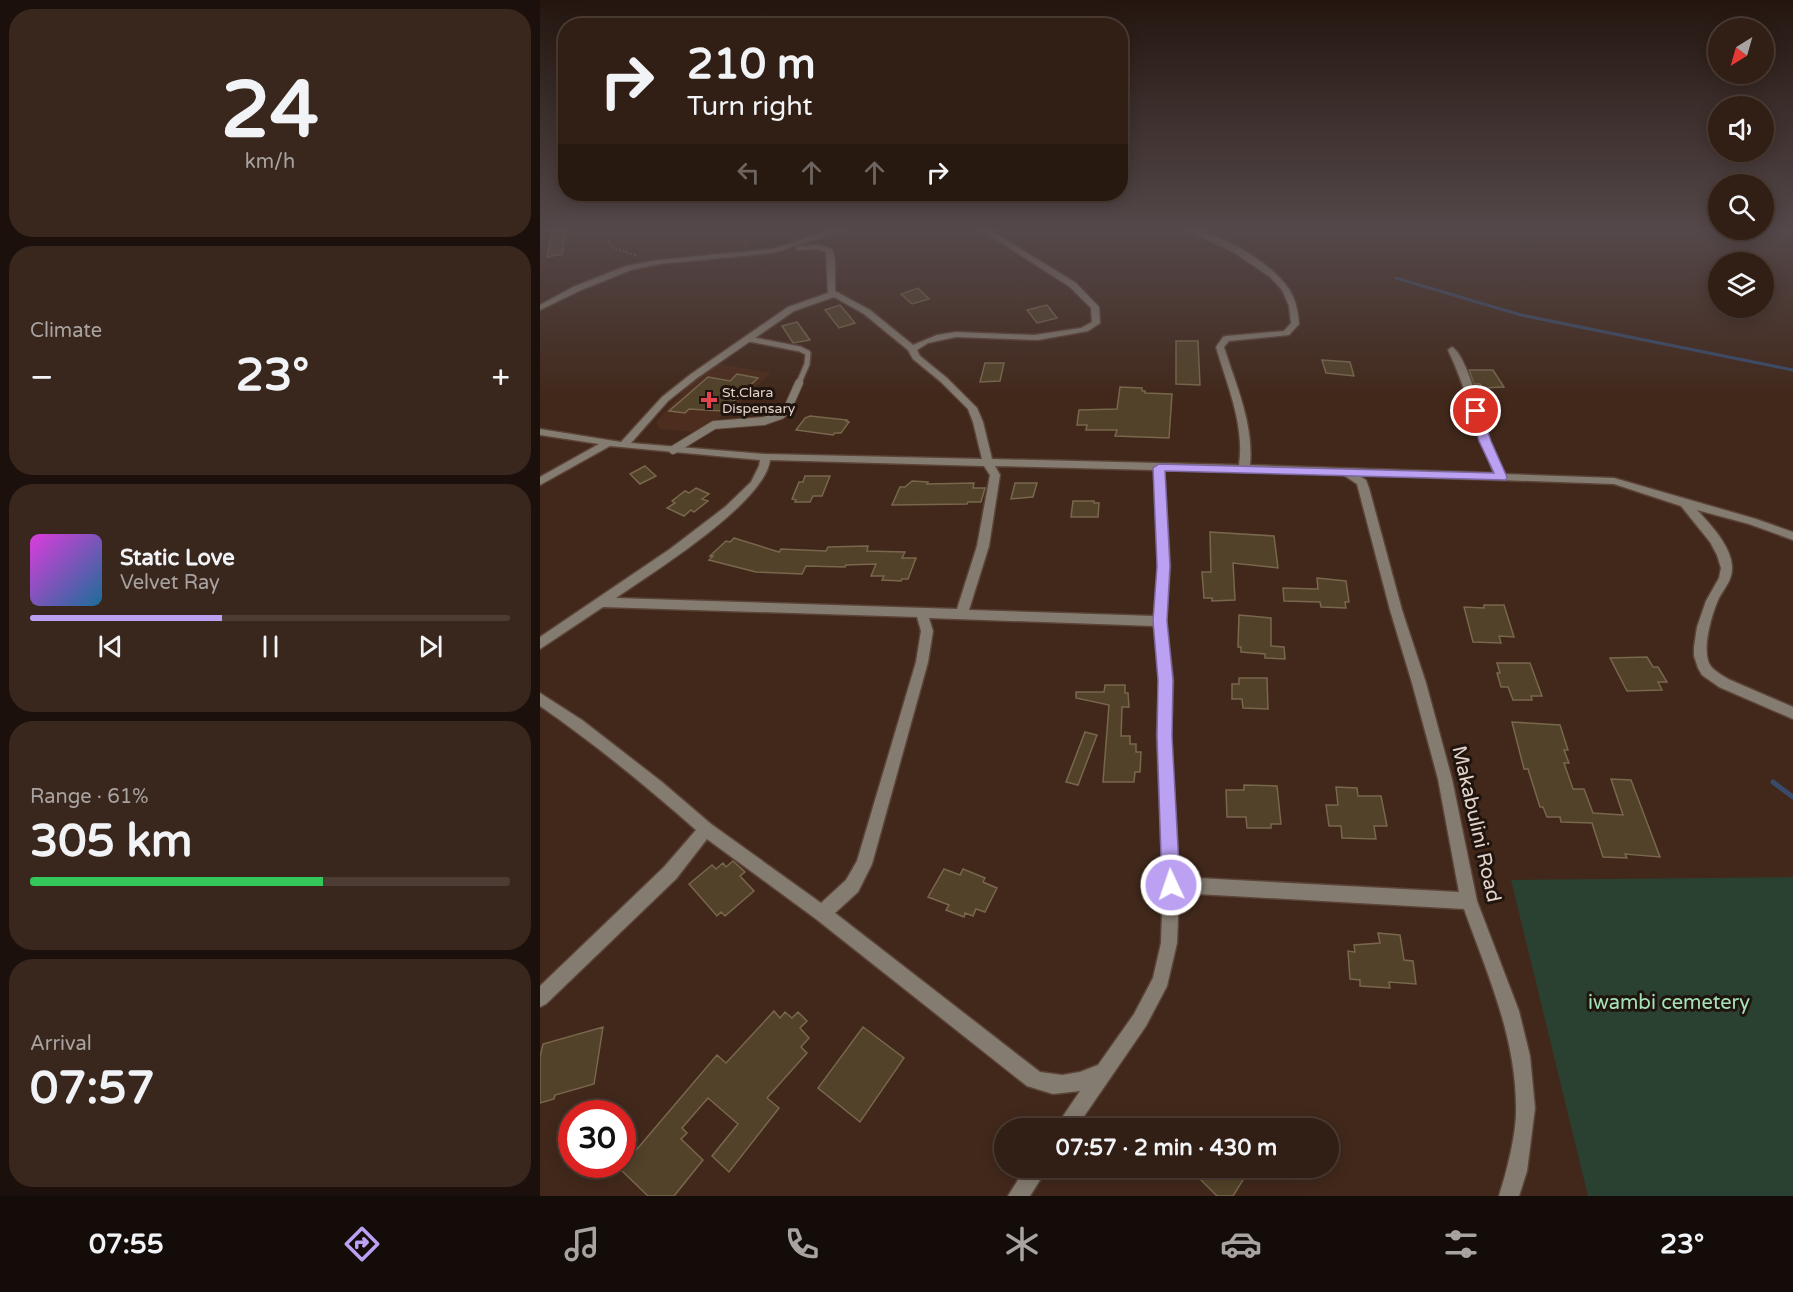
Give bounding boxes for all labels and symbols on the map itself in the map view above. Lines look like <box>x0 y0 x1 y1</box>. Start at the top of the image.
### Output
north arrow <box>1708 18 1774 84</box>
place label: St.Clara Dispensary <box>722 384 796 417</box>
pin <box>1450 385 1501 436</box>
marker: St.Clara Dispensary <box>700 391 718 409</box>
street label: Makabulini Road <box>1446 743 1506 905</box>
position arrow <box>1139 853 1203 917</box>
park label: iwambi cemetery <box>1588 991 1750 1015</box>
speed limit sign: 30 <box>558 1100 636 1178</box>

